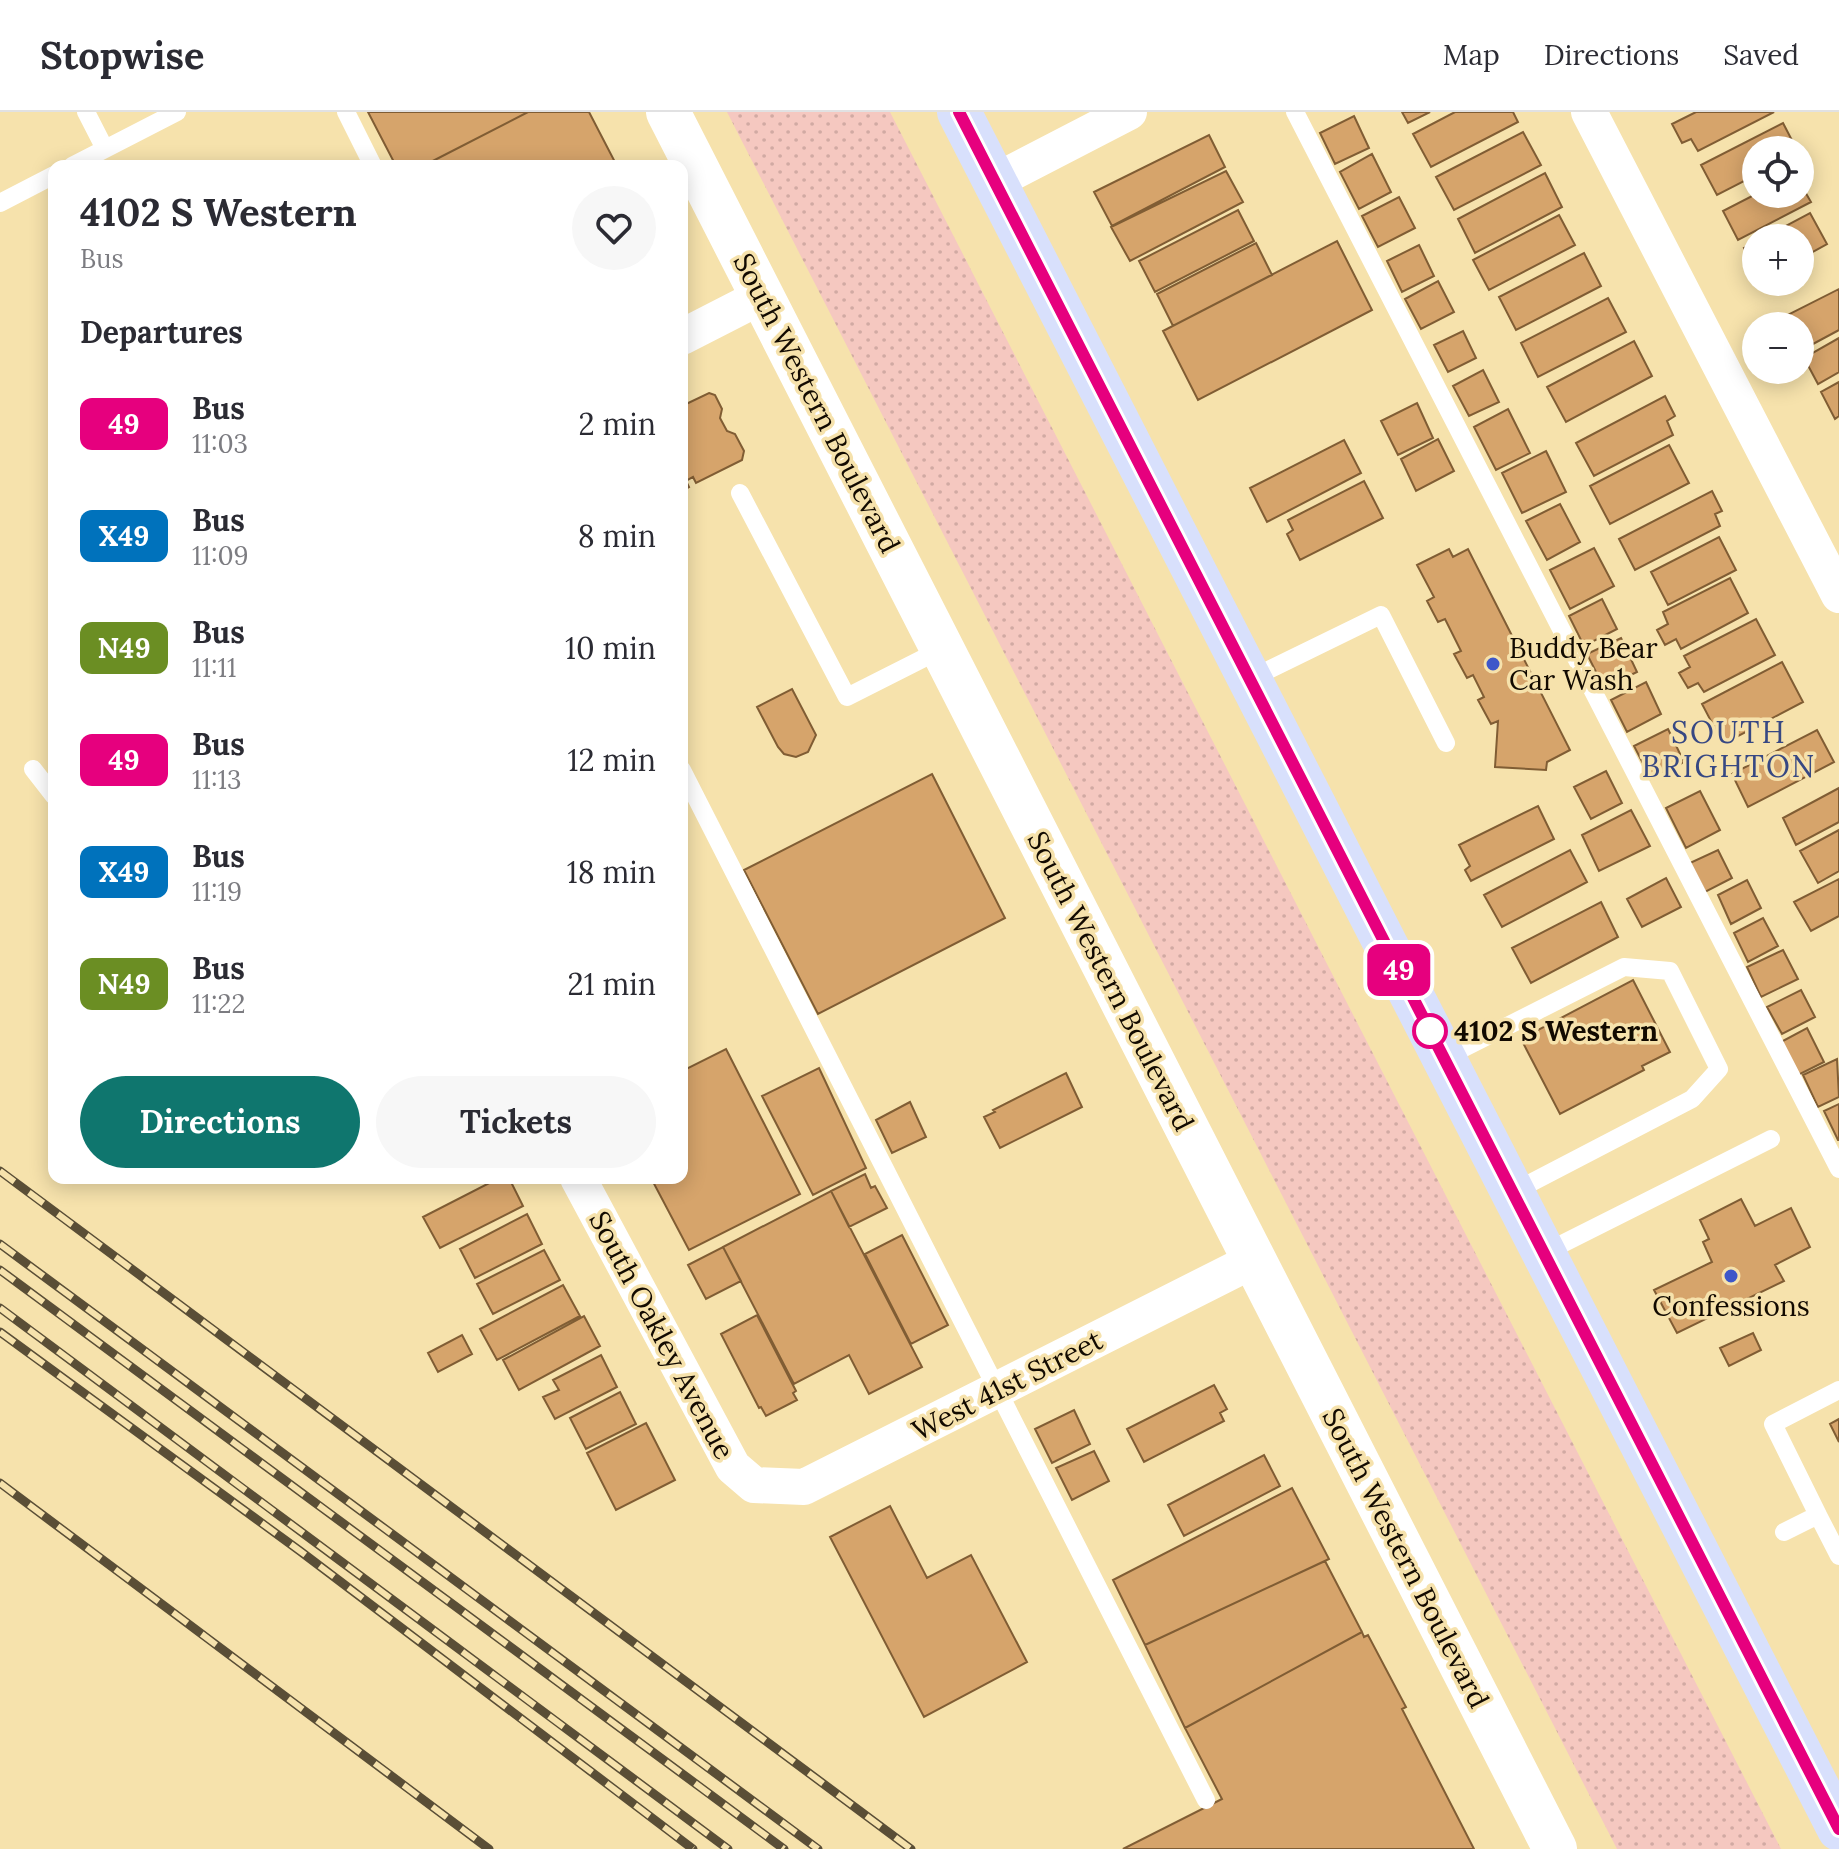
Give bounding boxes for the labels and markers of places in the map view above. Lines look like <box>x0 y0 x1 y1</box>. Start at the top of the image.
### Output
place label: Buddy Bear Car Wash <box>1509 630 1658 698</box>
marker: Buddy Bear Car Wash <box>1484 655 1502 673</box>
place label: 4102 S Western <box>1454 1013 1658 1049</box>
marker: 4102 S Western <box>1413 1014 1447 1048</box>
marker: Confessions <box>1722 1267 1740 1285</box>
place label: Confessions <box>1652 1288 1810 1324</box>

